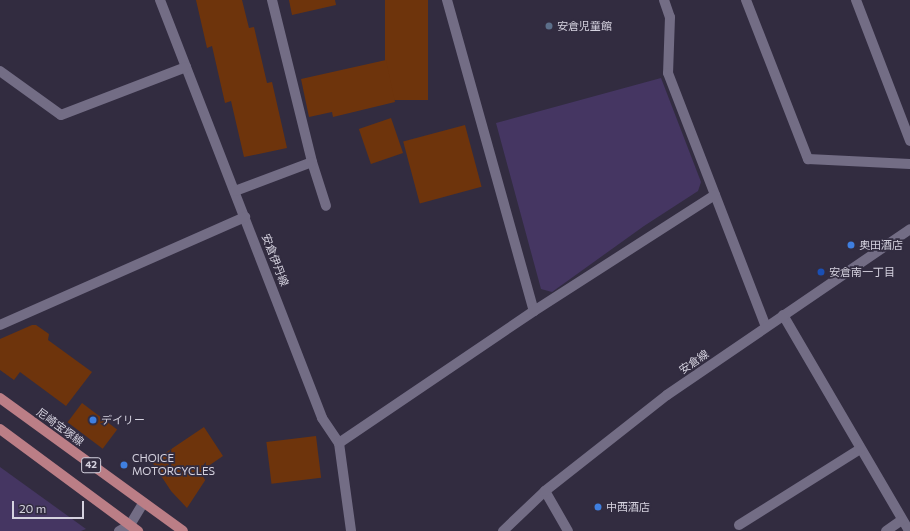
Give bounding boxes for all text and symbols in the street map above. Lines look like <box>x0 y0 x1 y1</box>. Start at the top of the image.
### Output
place label: 安倉児童館 <box>557 19 612 33</box>
marker: 安倉児童館 <box>544 21 554 31</box>
street label: 安倉伊丹線 <box>259 232 291 288</box>
place label: 奥田酒店 <box>859 238 903 252</box>
marker: 奥田酒店 <box>846 240 856 250</box>
place label: 安倉南一丁目 <box>829 265 895 279</box>
marker: 安倉南一丁目 <box>816 267 826 277</box>
street label: 安倉線 <box>677 347 711 377</box>
street label: 尼崎宝塚線 <box>34 405 86 449</box>
place label: デイリー <box>101 413 145 427</box>
marker: デイリー <box>88 415 98 425</box>
place label: CHOICE MOTORCYCLES <box>132 452 215 478</box>
road number: 42 <box>81 457 101 473</box>
marker: CHOICE MOTORCYCLES <box>119 460 129 470</box>
scale bar <box>14 493 86 519</box>
place label: 中西酒店 <box>606 500 650 514</box>
text: 20 m <box>19 501 46 515</box>
marker: 中西酒店 <box>593 502 603 512</box>

